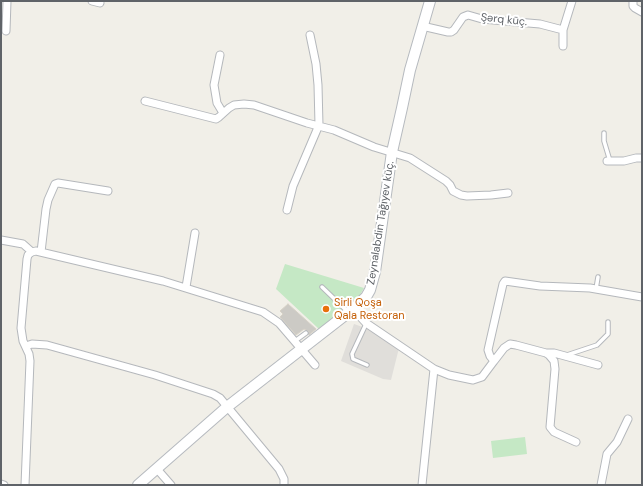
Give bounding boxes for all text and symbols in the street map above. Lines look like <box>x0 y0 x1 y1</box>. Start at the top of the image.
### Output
street label: Şərq küç. <box>480 11 528 29</box>
street label: Zeynalabdin Tağıyev küç. <box>365 160 397 286</box>
place label: Sirli Qoşa Qala Restoran <box>334 296 405 322</box>
marker: Sirli Qoşa Qala Restoran <box>321 304 331 314</box>

